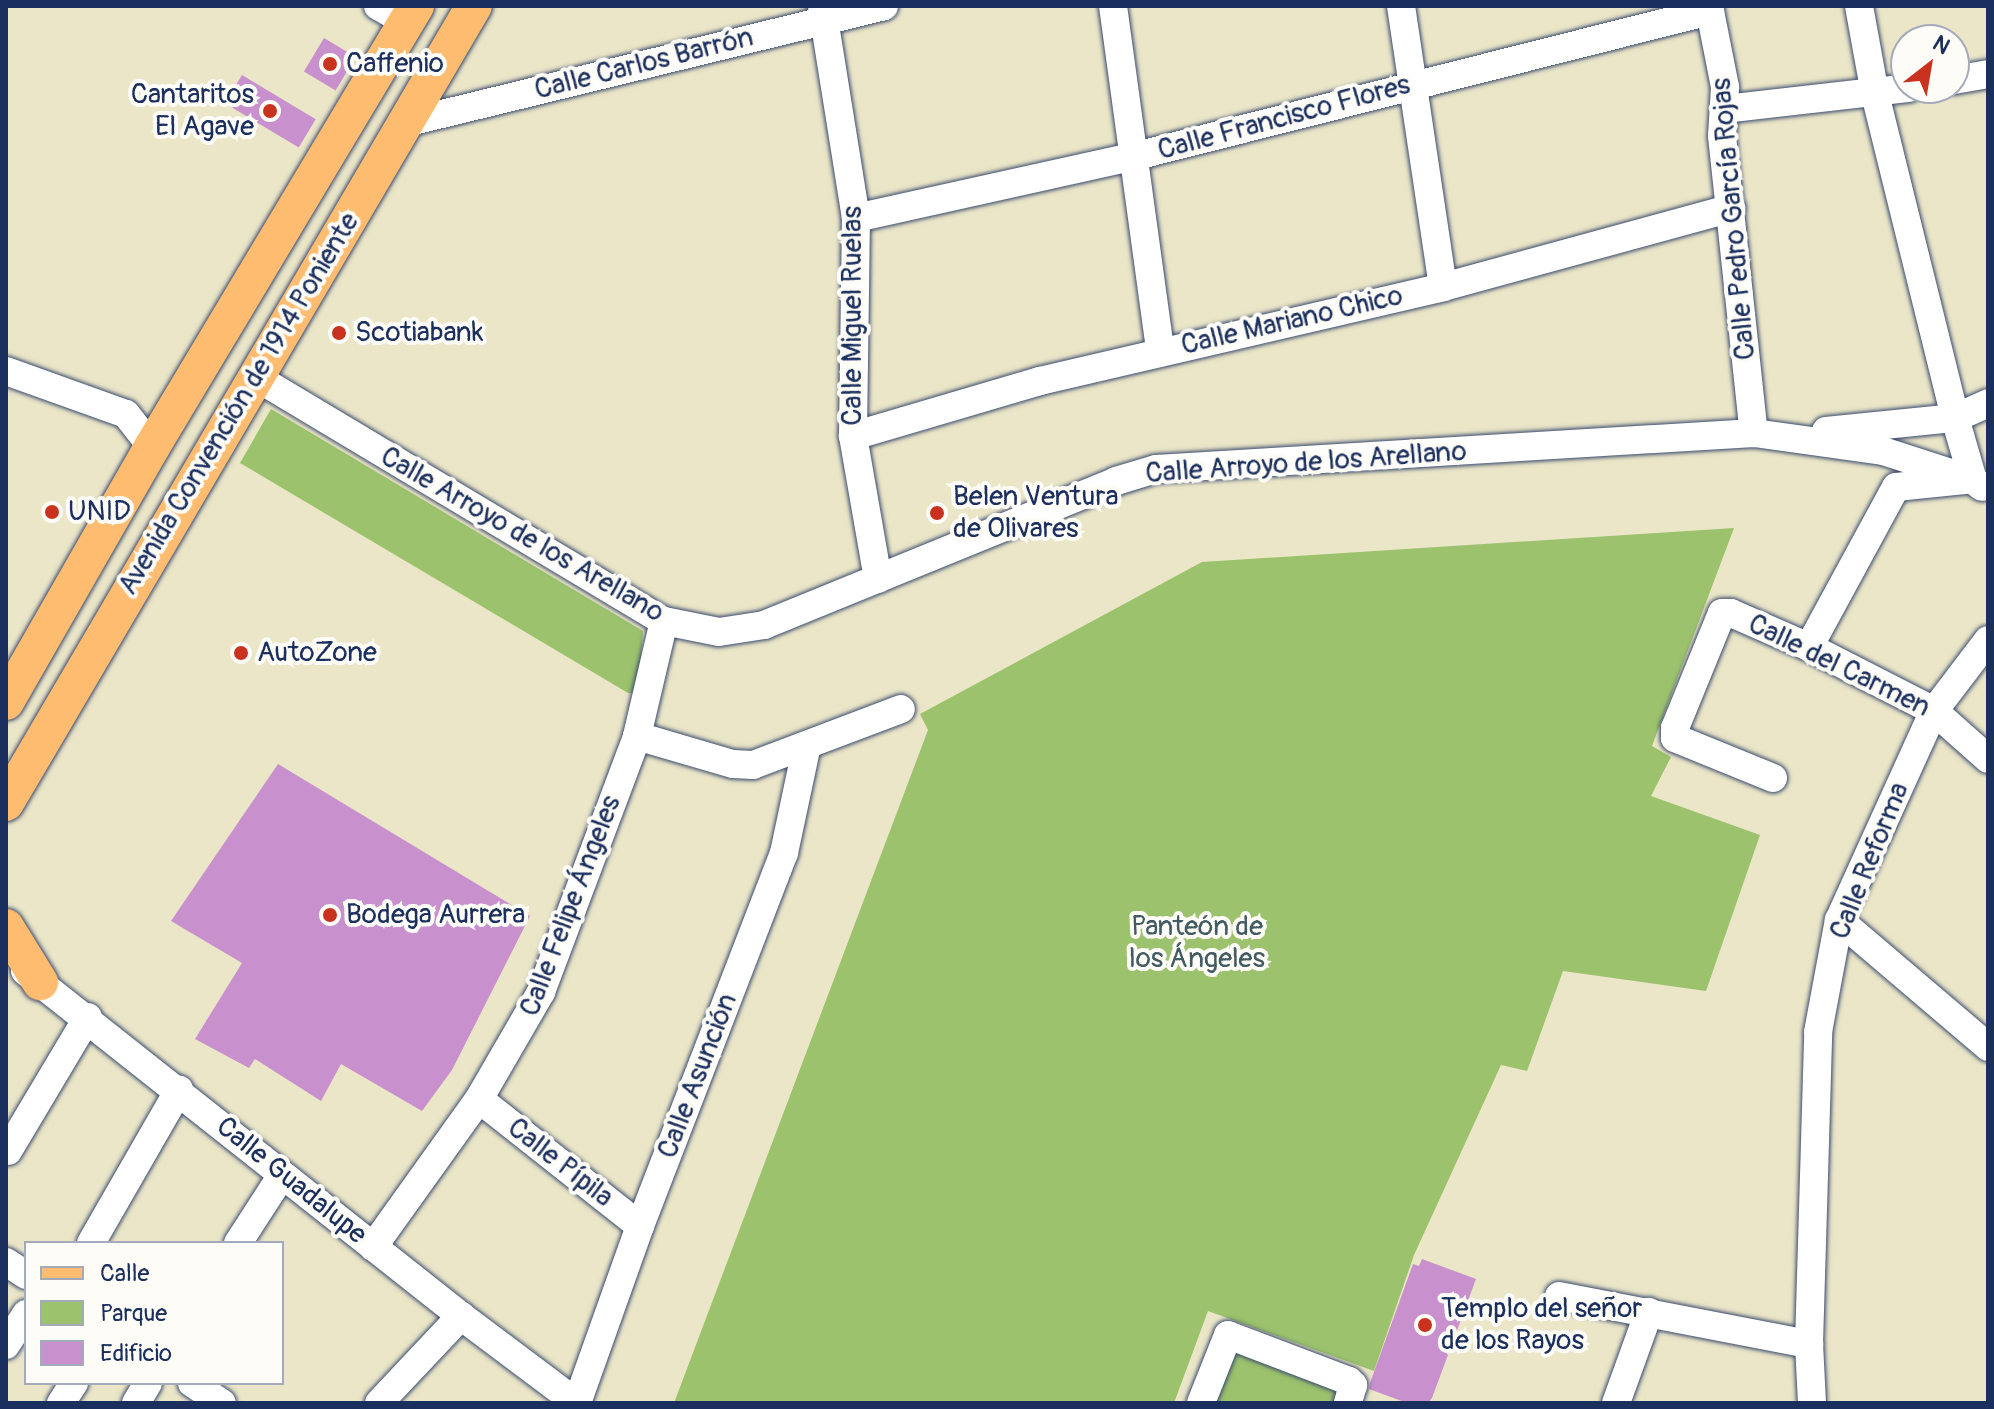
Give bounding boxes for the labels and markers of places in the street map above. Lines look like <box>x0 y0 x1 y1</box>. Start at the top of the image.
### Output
place label: Caffenio <box>346 47 444 81</box>
marker: Caffenio <box>321 55 339 73</box>
place label: Cantaritos El Agave <box>131 78 254 144</box>
marker: Cantaritos El Agave <box>261 102 279 120</box>
place label: Scotiabank <box>355 316 483 350</box>
marker: Scotiabank <box>330 324 348 342</box>
place label: Belen Ventura de Olivares <box>953 480 1118 546</box>
place label: UNID <box>68 495 131 529</box>
marker: UNID <box>43 503 61 521</box>
marker: Belen Ventura de Olivares <box>928 504 946 522</box>
place label: AutoZone <box>257 636 377 670</box>
marker: AutoZone <box>232 644 250 662</box>
place label: Bodega Aurrera <box>346 898 525 932</box>
marker: Bodega Aurrera <box>321 906 339 924</box>
place label: Templo del señor de los Rayos <box>1441 1292 1642 1358</box>
marker: Templo del señor de los Rayos <box>1416 1316 1434 1334</box>

